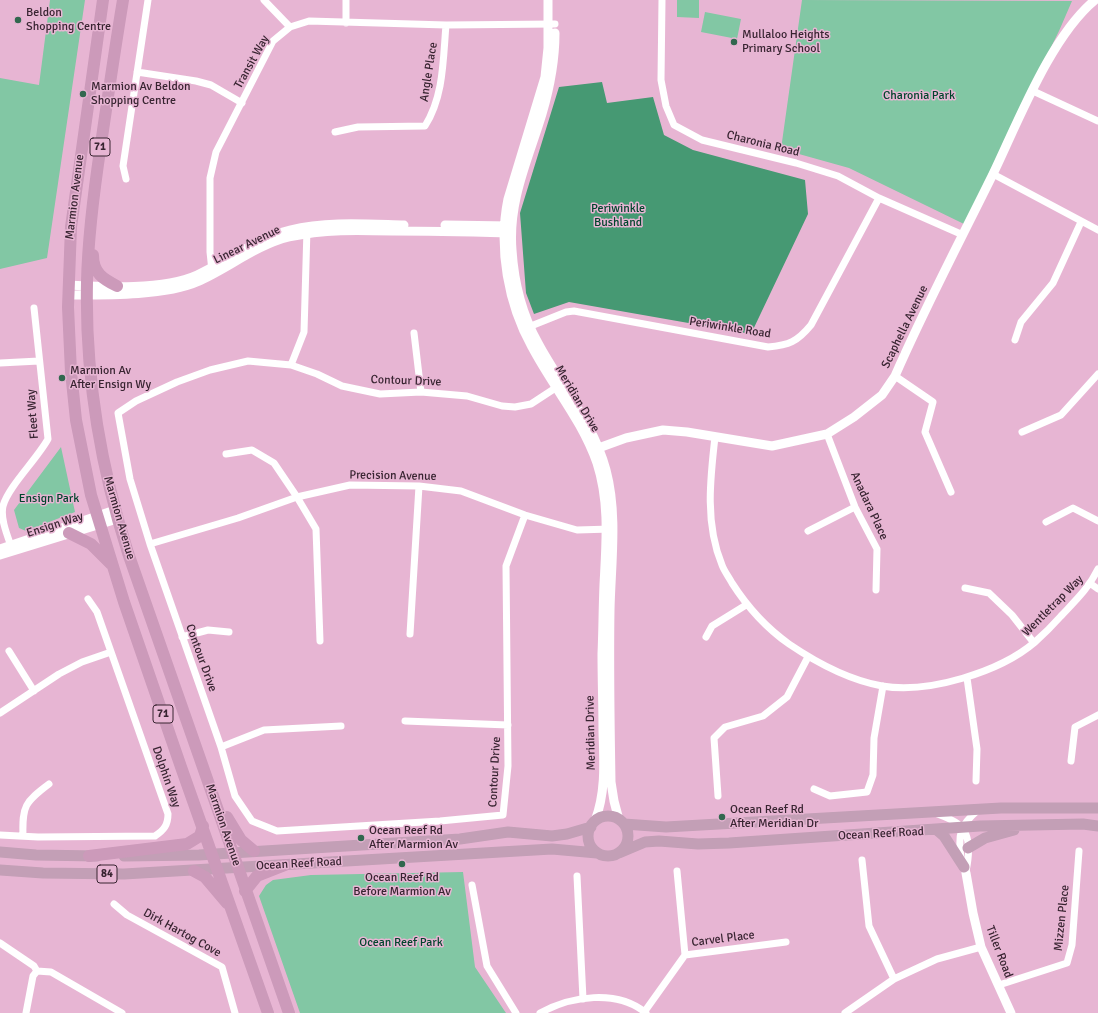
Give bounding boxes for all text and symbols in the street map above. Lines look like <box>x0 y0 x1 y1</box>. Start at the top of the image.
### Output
place label: Beldon Shopping Centre <box>26 6 111 34</box>
marker: Beldon Shopping Centre <box>13 15 23 25</box>
place label: Mullaloo Heights Primary School <box>742 28 829 56</box>
street label: Transit Way <box>231 33 273 91</box>
marker: Mullaloo Heights Primary School <box>729 37 739 47</box>
street label: Angle Place <box>417 41 441 103</box>
place label: Marmion Av Beldon Shopping Centre <box>91 80 191 108</box>
marker: Marmion Av Beldon Shopping Centre <box>78 89 88 99</box>
park label: Charonia Park <box>883 89 955 103</box>
street label: Charonia Road <box>725 128 801 160</box>
road number: 71 <box>90 138 110 156</box>
street label: Marmion Avenue <box>63 153 87 241</box>
park label: Periwinkle Bushland <box>591 202 645 230</box>
street label: Linear Avenue <box>211 223 283 267</box>
street label: Scaphella Avenue <box>879 283 931 371</box>
street label: Periwinkle Road <box>688 314 772 342</box>
street label: Meridian Drive <box>551 363 603 435</box>
place label: Marmion Av After Ensign Wy <box>70 364 151 392</box>
marker: Marmion Av After Ensign Wy <box>57 373 67 383</box>
street label: Contour Drive <box>370 373 442 389</box>
street label: Fleet Way <box>24 389 42 439</box>
street label: Precision Avenue <box>349 468 437 484</box>
street label: Anadara Place <box>847 470 891 542</box>
street label: Marmion Avenue <box>100 475 138 561</box>
park label: Ensign Park <box>19 492 79 506</box>
street label: Ensign Way <box>25 509 85 541</box>
street label: Wentletrap Way <box>1019 572 1087 640</box>
street label: Contour Drive <box>182 622 220 694</box>
street label: Meridian Drive <box>583 695 599 771</box>
road number: 71 <box>153 705 173 723</box>
street label: Contour Drive <box>486 736 504 808</box>
street label: Dolphin Way <box>149 744 183 810</box>
street label: Marmion Avenue <box>202 782 244 868</box>
place label: Ocean Reef Rd After Meridian Dr <box>730 803 819 831</box>
marker: Ocean Reef Rd After Meridian Dr <box>717 812 727 822</box>
place label: Ocean Reef Rd After Marmion Av <box>369 824 458 852</box>
street label: Ocean Reef Road <box>838 825 924 843</box>
marker: Ocean Reef Rd After Marmion Av <box>356 833 366 843</box>
street label: Ocean Reef Road <box>256 855 342 873</box>
marker: Ocean Reef Rd Before Marmion Av <box>397 859 407 869</box>
road number: 84 <box>97 865 117 883</box>
place label: Ocean Reef Rd Before Marmion Av <box>353 871 451 899</box>
street label: Mizzen Place <box>1051 884 1073 952</box>
street label: Dirk Hartog Cove <box>141 906 223 960</box>
street label: Tiller Road <box>982 924 1016 980</box>
street label: Carvel Place <box>691 928 755 950</box>
park label: Ocean Reef Park <box>359 936 443 950</box>

